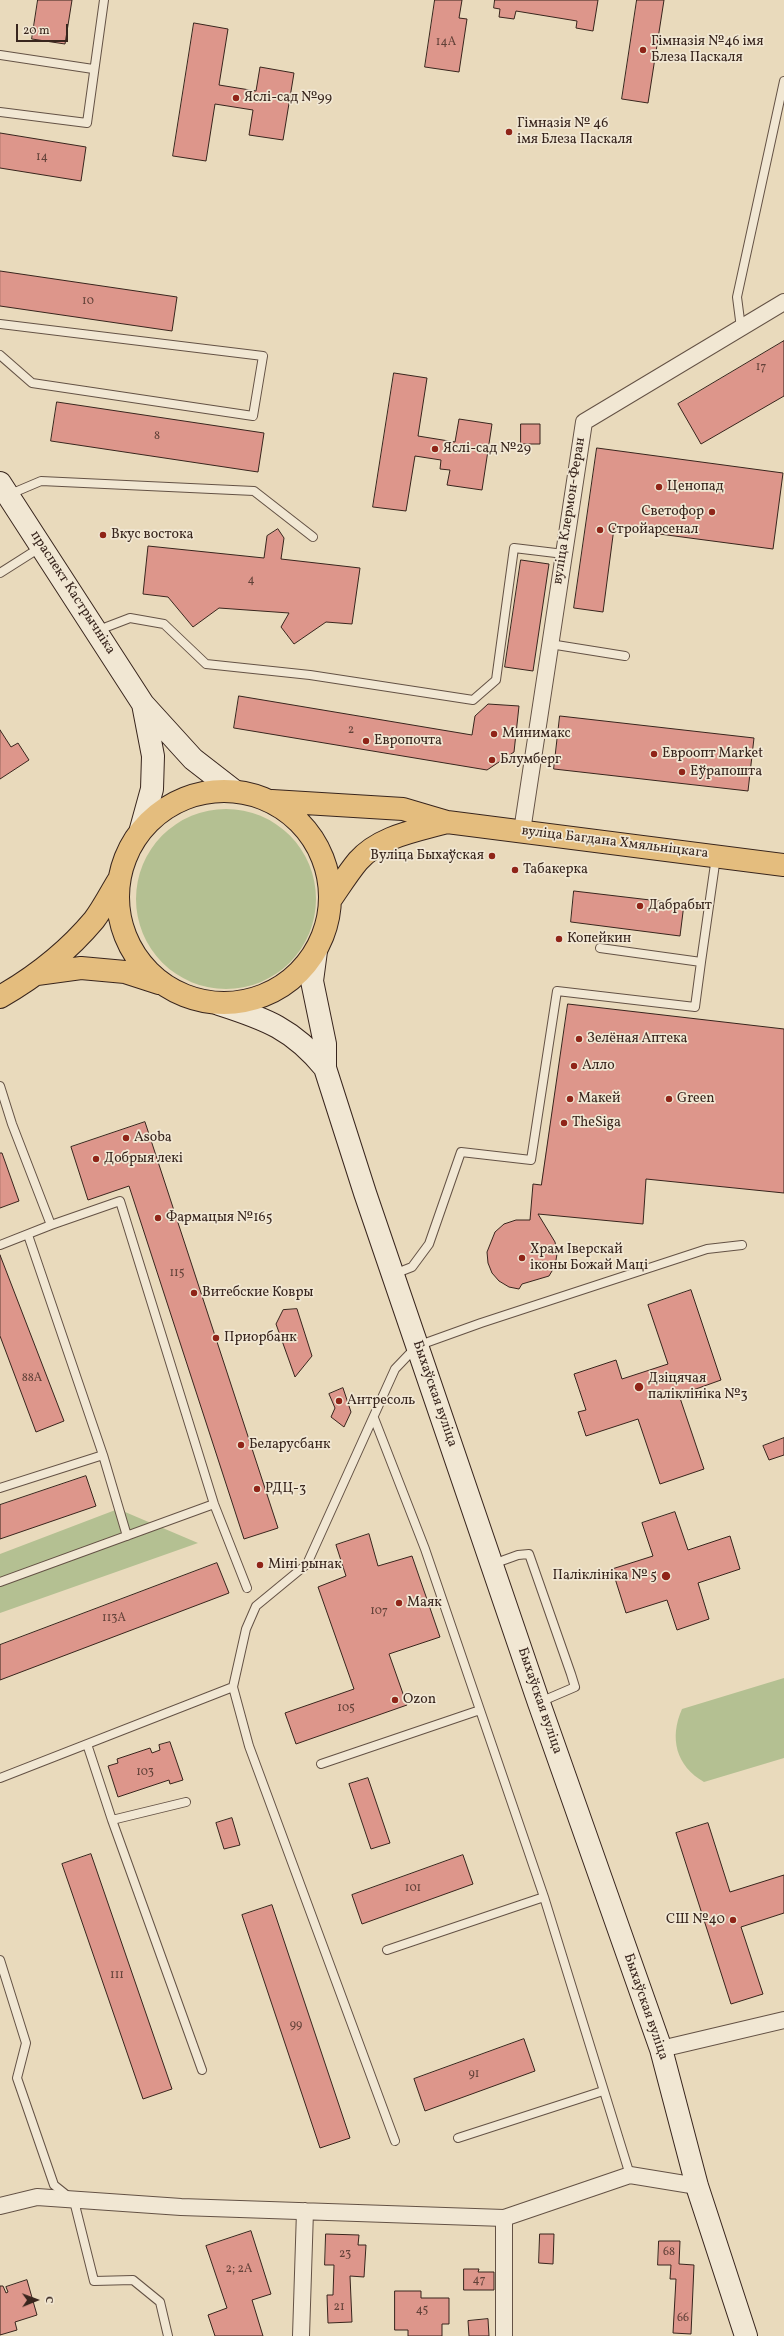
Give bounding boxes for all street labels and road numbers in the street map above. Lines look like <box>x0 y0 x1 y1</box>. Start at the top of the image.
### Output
street label: вуліца Клермон-Феран <box>550 436 590 586</box>
street label: праспект Кастрычніка <box>26 528 118 658</box>
street label: вуліца Багдана Хмяльніцкага <box>521 823 709 863</box>
street label: Быхаўская вуліца <box>408 1339 460 1449</box>
street label: Быхаўская вуліца <box>513 1646 565 1756</box>
street label: Быхаўская вуліца <box>619 1952 671 2062</box>

